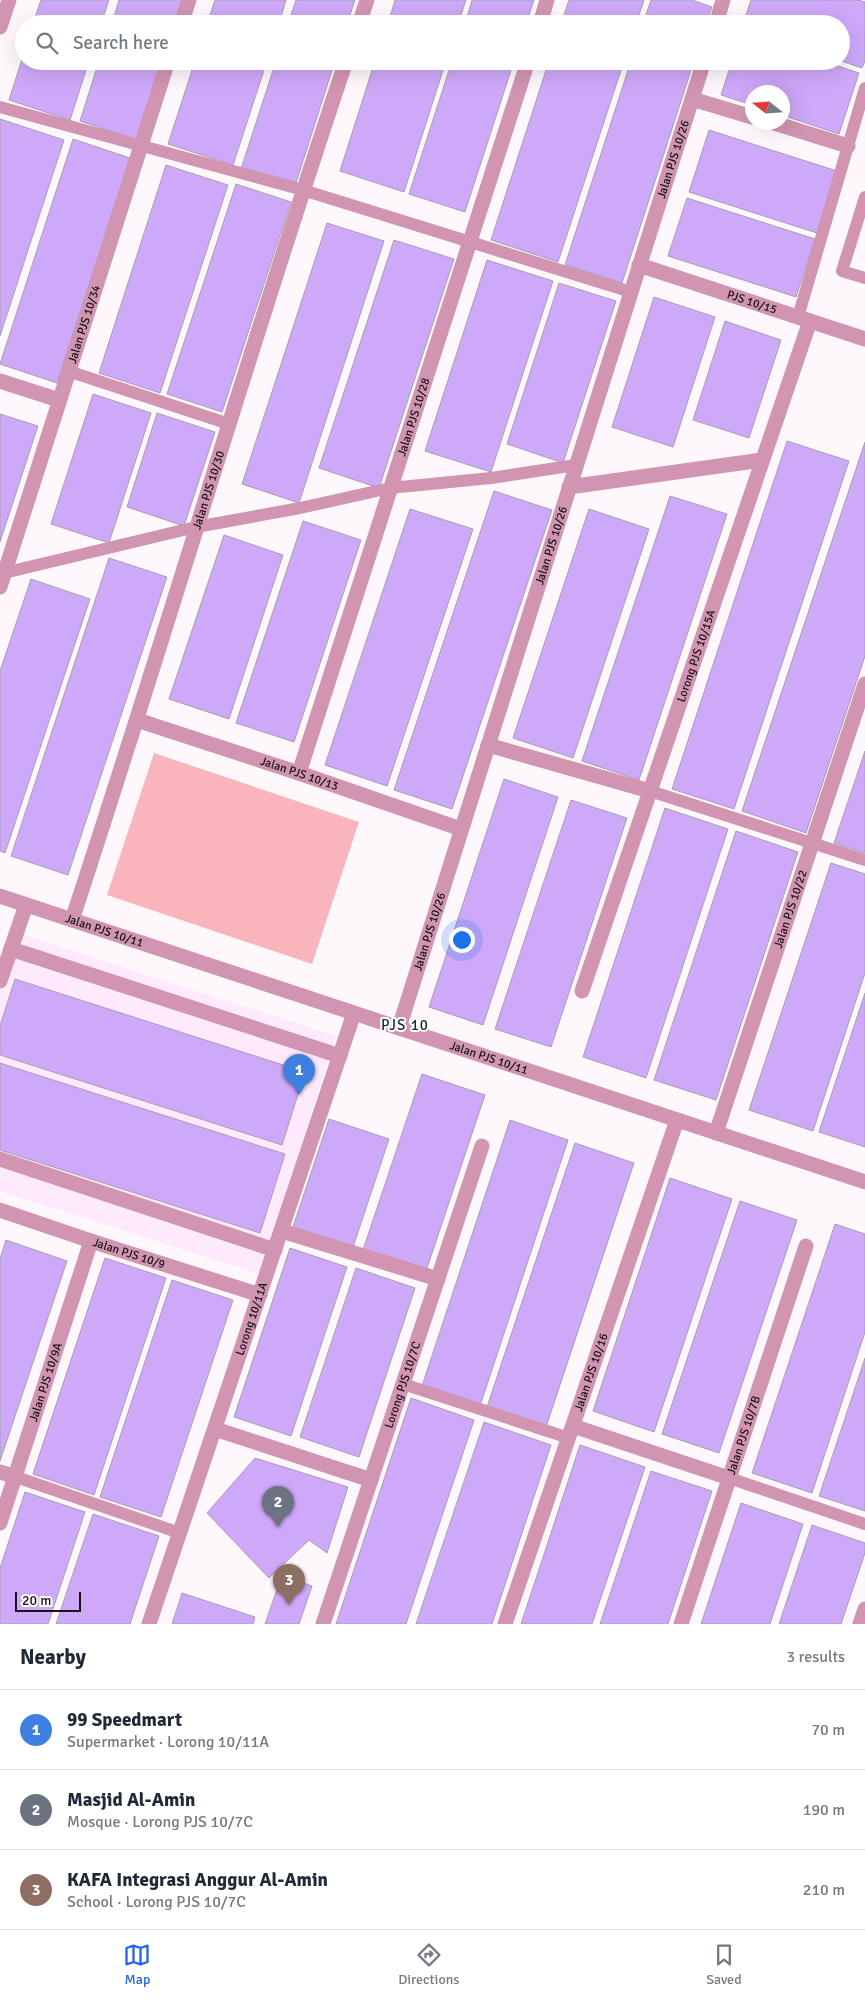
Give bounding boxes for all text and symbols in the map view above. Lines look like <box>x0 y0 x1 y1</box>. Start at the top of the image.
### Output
search box <box>15 15 850 70</box>
icon: search <box>33 29 61 57</box>
text: Search here <box>73 31 169 55</box>
north arrow <box>745 85 790 130</box>
street label: Jalan PJS 10/26 <box>654 118 693 200</box>
street label: Jalan PJS 10/34 <box>65 283 104 365</box>
street label: PJS 10/15 <box>725 287 779 318</box>
street label: Jalan PJS 10/28 <box>394 376 434 458</box>
street label: Jalan PJS 10/30 <box>190 449 228 531</box>
street label: Jalan PJS 10/26 <box>532 504 571 587</box>
street label: Lorong PJS 10/15A <box>674 607 719 704</box>
street label: Jalan PJS 10/13 <box>258 754 340 794</box>
street label: Jalan PJS 10/22 <box>771 868 811 950</box>
street label: Jalan PJS 10/26 <box>410 891 449 973</box>
street label: Jalan PJS 10/11 <box>63 911 145 951</box>
your location <box>449 927 475 953</box>
district label: PJS 10 <box>381 1016 429 1034</box>
street label: Jalan PJS 10/11 <box>448 1038 530 1078</box>
pin: 1 <box>283 1054 315 1095</box>
street label: Jalan PJS 10/9 <box>91 1235 167 1272</box>
street label: Lorong 10/11A <box>233 1280 271 1358</box>
street label: Jalan PJS 10/16 <box>571 1331 612 1413</box>
street label: Jalan PJS 10/9A <box>26 1340 66 1424</box>
street label: Lorong PJS 10/7C <box>382 1340 424 1430</box>
street label: Jalan PJS 10/7B <box>724 1394 764 1477</box>
pin: 2 <box>262 1486 294 1527</box>
pin: 3 <box>273 1564 305 1605</box>
scale bar <box>15 1589 81 1612</box>
text: 20 m <box>22 1592 51 1609</box>
text: Nearby <box>20 1644 86 1670</box>
text: 3 results <box>786 1647 845 1667</box>
text: 99 Speedmart <box>67 1708 182 1732</box>
text: 1 <box>32 1720 40 1740</box>
text: 70 m <box>811 1720 845 1740</box>
text: Supermarket · Lorong 10/11A <box>67 1732 269 1752</box>
text: Masjid Al-Amin <box>67 1788 195 1812</box>
text: 2 <box>32 1800 40 1820</box>
text: 190 m <box>803 1800 845 1820</box>
text: Mosque · Lorong PJS 10/7C <box>67 1812 253 1832</box>
text: KAFA Integrasi Anggur Al-Amin <box>67 1868 328 1892</box>
text: 3 <box>32 1880 40 1900</box>
text: 210 m <box>803 1880 845 1900</box>
text: School · Lorong PJS 10/7C <box>67 1892 246 1912</box>
tab: Map <box>123 1941 151 1988</box>
tab: Directions <box>398 1941 459 1988</box>
tab: Saved <box>706 1941 742 1988</box>

